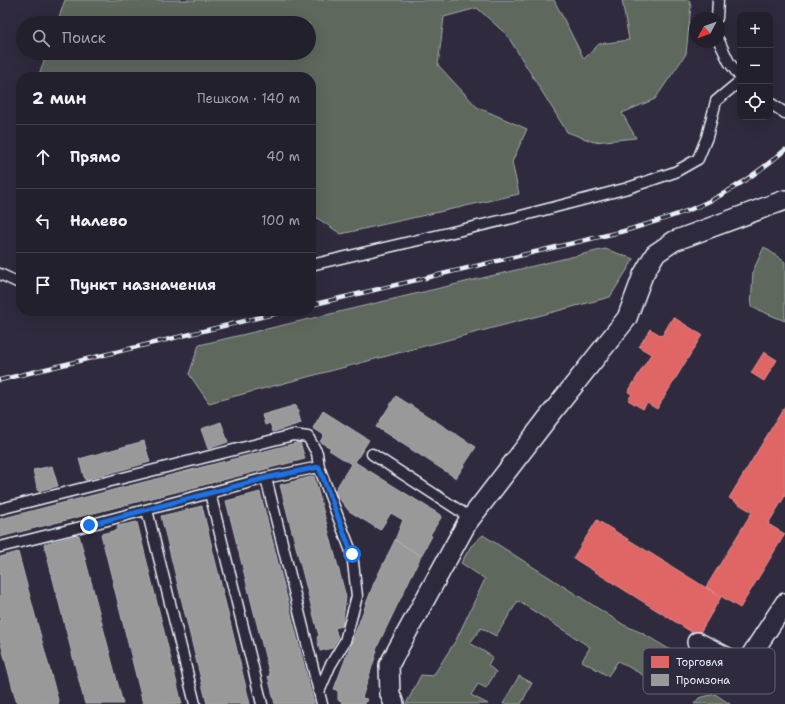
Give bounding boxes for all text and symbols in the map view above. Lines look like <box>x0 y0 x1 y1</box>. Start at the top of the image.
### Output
north arrow <box>689 12 725 48</box>
map controls <box>737 12 773 120</box>
button: + <box>737 12 773 48</box>
search box <box>16 16 316 60</box>
icon: search <box>30 27 52 49</box>
text: Поиск <box>62 28 106 48</box>
button: − <box>737 48 773 84</box>
button: locate <box>737 84 773 120</box>
text: 2 мин <box>32 87 87 109</box>
text: Пешком · 140 m <box>197 90 300 107</box>
icon: ahead <box>32 146 54 168</box>
text: Прямо <box>70 147 120 167</box>
text: 40 m <box>266 148 300 165</box>
icon: left <box>32 210 54 232</box>
text: Налево <box>70 211 128 231</box>
text: 100 m <box>261 212 300 229</box>
icon: arrive <box>32 274 54 296</box>
text: Пункт назначения <box>70 275 216 295</box>
route end <box>80 516 98 534</box>
route start <box>343 545 361 563</box>
legend <box>643 648 775 694</box>
text: Торговля <box>676 655 723 670</box>
text: Промзона <box>676 673 730 688</box>

